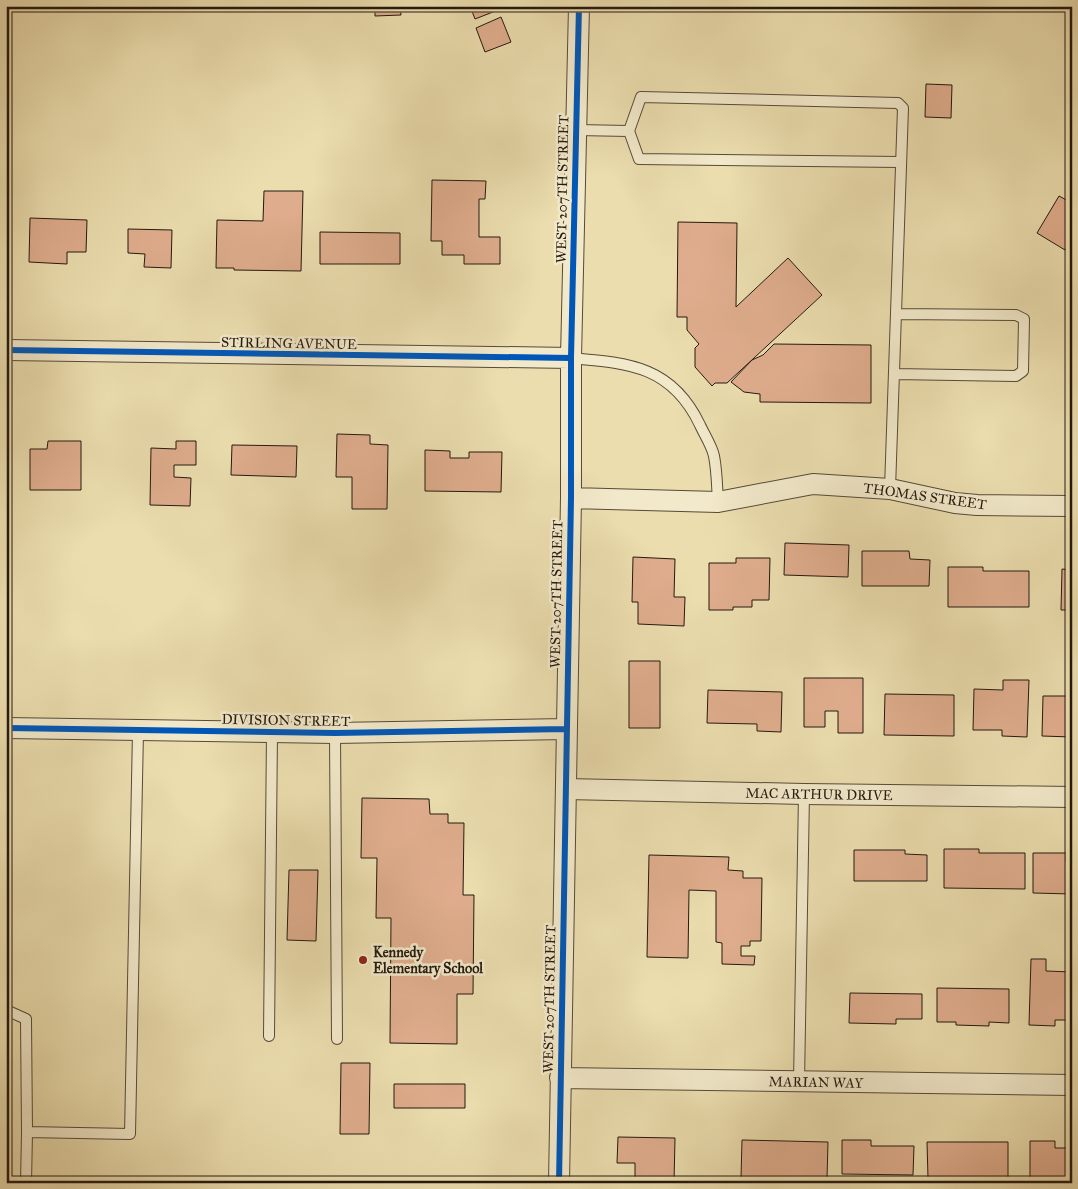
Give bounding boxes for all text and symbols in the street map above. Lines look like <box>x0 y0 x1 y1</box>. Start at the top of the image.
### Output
street label: WEST 207TH STREET <box>553 114 572 263</box>
street label: STIRLING AVENUE <box>221 334 357 353</box>
street label: THOMAS STREET <box>862 479 988 514</box>
street label: WEST 207TH STREET <box>547 519 566 668</box>
street label: DIVISION STREET <box>221 711 351 730</box>
street label: MAC ARTHUR DRIVE <box>745 785 893 804</box>
street label: WEST 207TH STREET <box>540 924 559 1073</box>
place label: Kennedy Elementary School <box>373 944 484 978</box>
marker: Kennedy Elementary School <box>357 954 369 966</box>
street label: MARIAN WAY <box>768 1073 865 1092</box>

